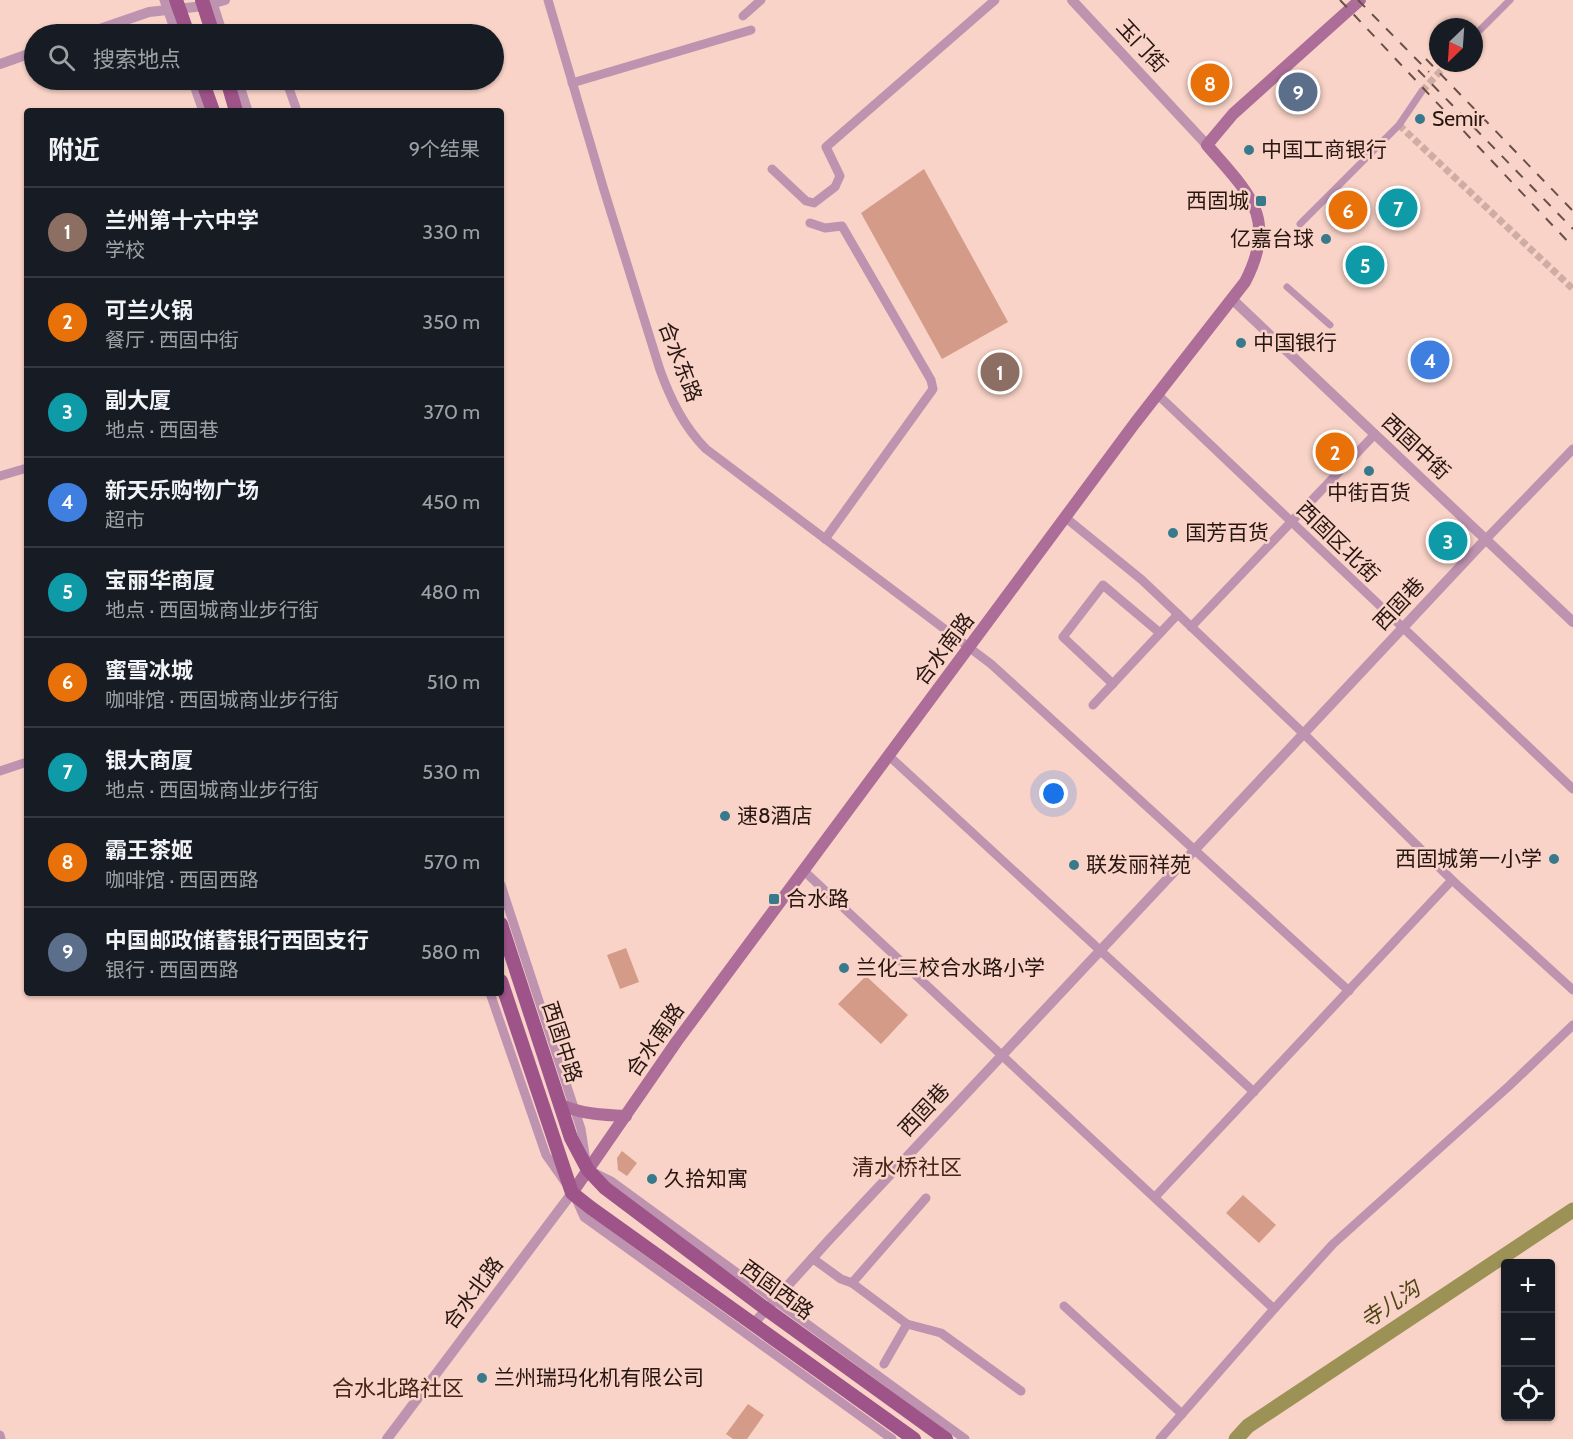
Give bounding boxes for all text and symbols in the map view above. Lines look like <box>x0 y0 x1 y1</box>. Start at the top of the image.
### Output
street label: 玉门街 <box>1112 14 1173 77</box>
north arrow <box>1429 18 1483 72</box>
search box <box>24 24 504 90</box>
icon: search <box>45 41 78 74</box>
text: 搜索地点 <box>93 46 181 73</box>
pin: 8 <box>1190 60 1230 106</box>
pin: 9 <box>1278 70 1318 115</box>
place label: Semir <box>1432 106 1485 131</box>
marker: Semir <box>1413 112 1427 126</box>
text: 附近 <box>48 134 100 166</box>
text: 9个结果 <box>409 137 480 161</box>
place label: 中国工商银行 <box>1261 137 1387 162</box>
marker: 中国工商银行 <box>1242 143 1256 157</box>
pin: 7 <box>1378 186 1418 230</box>
place label: 西固城 <box>1186 188 1249 213</box>
pin: 6 <box>1328 188 1368 232</box>
marker: 西固城 <box>1254 194 1268 208</box>
text: 兰州第十六中学 <box>105 207 259 234</box>
text: 1 <box>64 220 71 244</box>
text: 330 m <box>422 220 480 244</box>
place label: 亿嘉台球 <box>1230 226 1314 251</box>
marker: 亿嘉台球 <box>1319 232 1333 246</box>
text: 学校 <box>105 238 145 262</box>
pin: 5 <box>1346 242 1384 288</box>
text: 可兰火锅 <box>105 297 193 324</box>
text: 2 <box>62 310 73 334</box>
text: 350 m <box>422 310 480 334</box>
street label: 合水东路 <box>654 318 707 406</box>
text: 餐厅 · 西固中街 <box>105 328 239 352</box>
place label: 中国银行 <box>1253 330 1337 355</box>
marker: 中国银行 <box>1234 336 1248 350</box>
pin: 4 <box>1410 338 1450 382</box>
pin: 1 <box>980 350 1020 394</box>
text: 副大厦 <box>105 387 171 414</box>
text: 3 <box>62 400 73 424</box>
text: 370 m <box>423 400 480 424</box>
street label: 西固中街 <box>1377 409 1456 484</box>
text: 地点 · 西固巷 <box>105 418 219 442</box>
pin: 2 <box>1316 430 1354 474</box>
marker: 中街百货 <box>1362 464 1376 478</box>
text: 新天乐购物广场 <box>105 477 259 504</box>
place label: 中街百货 <box>1327 480 1411 505</box>
text: 4 <box>61 490 74 514</box>
text: 450 m <box>422 490 480 514</box>
street label: 西固区北街 <box>1292 496 1385 587</box>
text: 超市 <box>105 508 145 532</box>
pin: 3 <box>1428 518 1468 564</box>
place label: 国芳百货 <box>1185 520 1269 545</box>
marker: 国芳百货 <box>1166 526 1180 540</box>
text: 宝丽华商厦 <box>105 567 215 594</box>
street label: 西固巷 <box>1368 572 1429 635</box>
text: 5 <box>62 580 73 604</box>
text: 480 m <box>420 580 480 604</box>
text: 地点 · 西固城商业步行街 <box>105 598 319 622</box>
street label: 合水南路 <box>908 608 979 690</box>
text: 蜜雪冰城 <box>105 657 193 684</box>
text: 6 <box>62 670 73 694</box>
text: 510 m <box>427 670 480 694</box>
text: 咖啡馆 · 西固城商业步行街 <box>105 688 339 712</box>
text: 银大商厦 <box>105 747 193 774</box>
text: 7 <box>62 760 73 784</box>
text: 530 m <box>422 760 480 784</box>
text: 地点 · 西固城商业步行街 <box>105 778 319 802</box>
your location <box>1039 779 1068 808</box>
place label: 速8酒店 <box>737 803 813 828</box>
marker: 速8酒店 <box>718 809 732 823</box>
text: 霸王茶姬 <box>105 837 193 864</box>
place label: 西固城第一小学 <box>1395 846 1542 871</box>
text: 8 <box>61 850 74 874</box>
text: 570 m <box>423 850 480 874</box>
place label: 联发丽祥苑 <box>1086 852 1191 877</box>
marker: 西固城第一小学 <box>1547 852 1561 866</box>
marker: 联发丽祥苑 <box>1067 858 1081 872</box>
text: 咖啡馆 · 西固西路 <box>105 868 259 892</box>
place label: 合水路 <box>786 886 849 911</box>
marker: 合水路 <box>767 892 781 906</box>
text: 中国邮政储蓄银行西固支行 <box>105 927 369 954</box>
text: 9 <box>62 940 73 964</box>
text: 580 m <box>421 940 480 964</box>
place label: 兰化三校合水路小学 <box>856 955 1045 980</box>
text: 银行 · 西固西路 <box>105 958 239 982</box>
marker: 兰化三校合水路小学 <box>837 961 851 975</box>
street label: 西固中路 <box>538 998 587 1086</box>
street label: 合水南路 <box>620 998 689 1081</box>
street label: 西固巷 <box>893 1078 954 1141</box>
district label: 清水桥社区 <box>852 1154 962 1181</box>
place label: 久拾知寓 <box>664 1166 748 1191</box>
marker: 久拾知寓 <box>645 1172 659 1186</box>
street label: 合水北路 <box>437 1252 508 1334</box>
street label: 西固西路 <box>736 1255 819 1324</box>
map controls <box>1501 1259 1555 1421</box>
button: + <box>1501 1259 1555 1313</box>
water label: 寺儿沟 <box>1355 1274 1427 1334</box>
button: − <box>1501 1313 1555 1367</box>
place label: 兰州瑞玛化机有限公司 <box>494 1365 704 1390</box>
button: locate <box>1501 1367 1555 1421</box>
marker: 兰州瑞玛化机有限公司 <box>475 1371 489 1385</box>
district label: 合水北路社区 <box>332 1375 464 1402</box>

